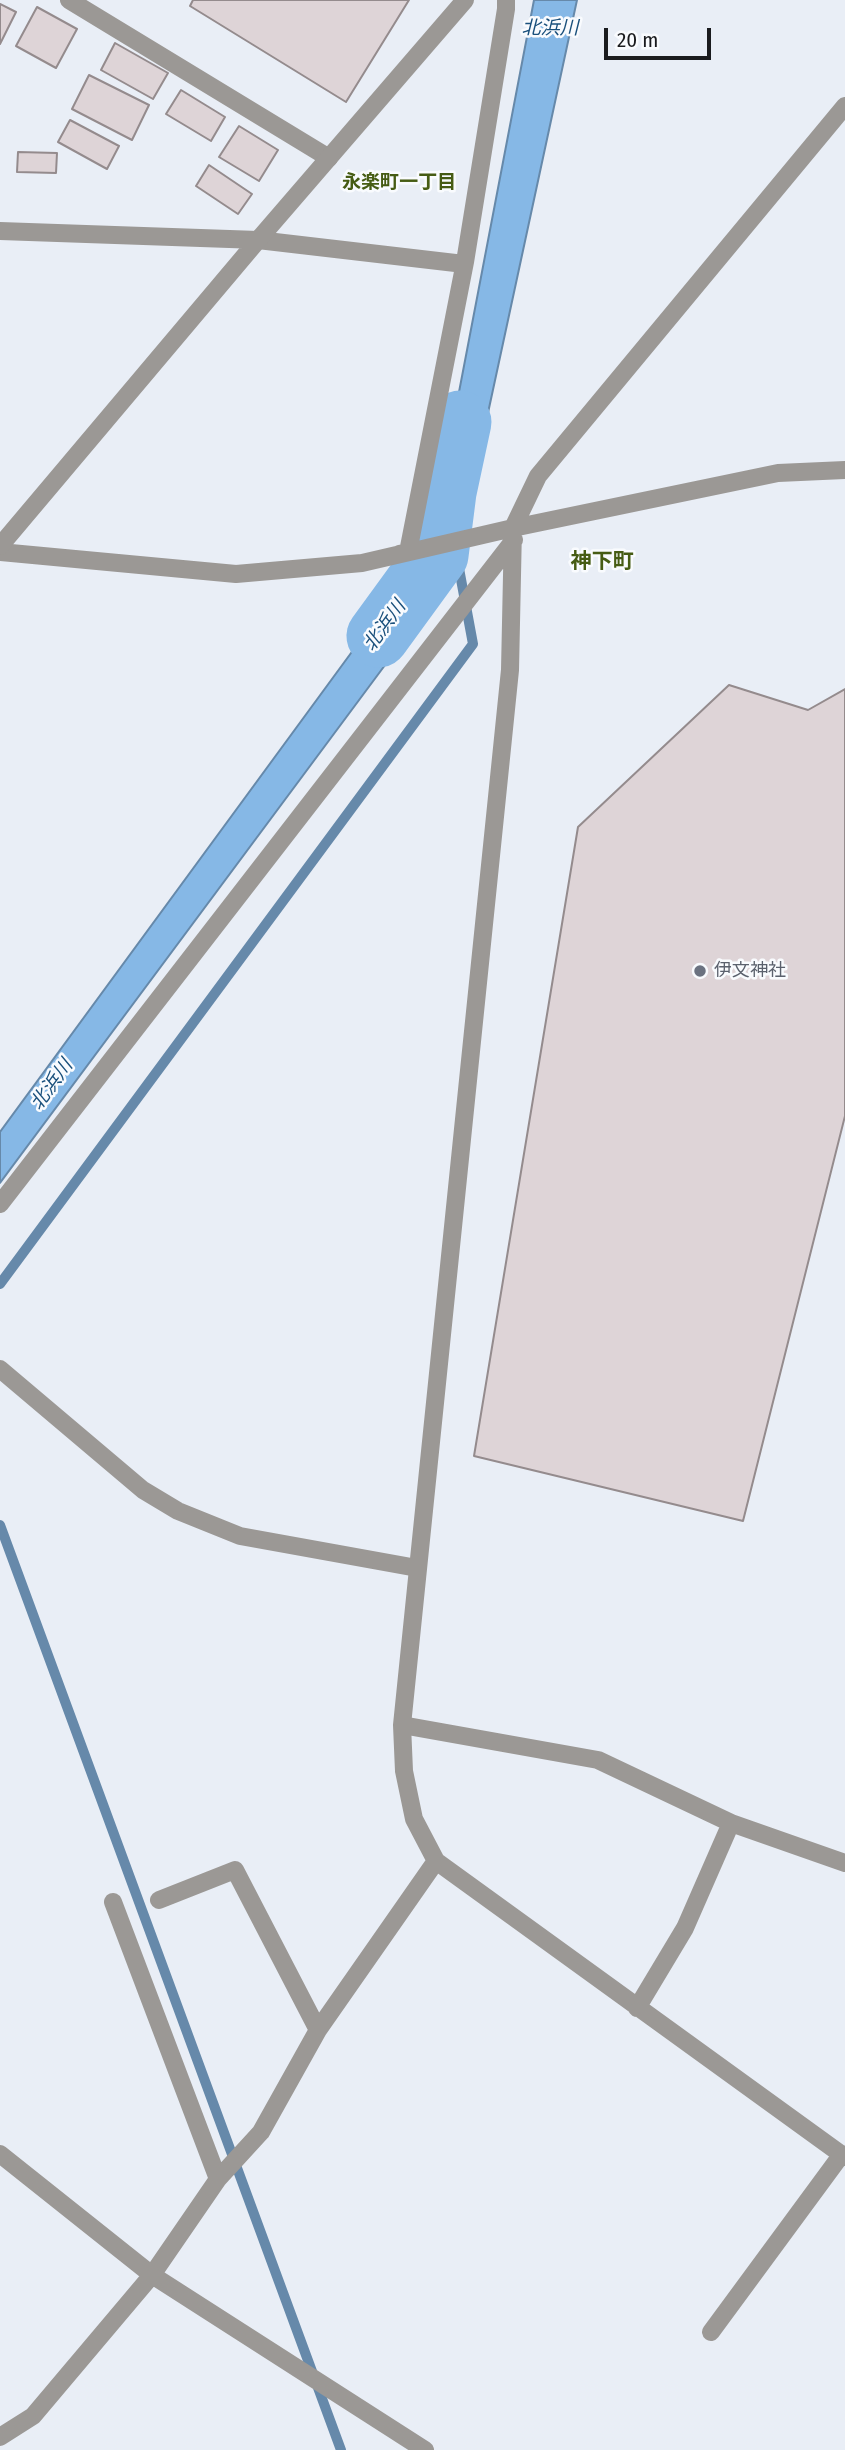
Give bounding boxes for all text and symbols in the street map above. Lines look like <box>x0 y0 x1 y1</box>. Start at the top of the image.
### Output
scale bar <box>607 14 714 58</box>
water label: 北浜川 <box>522 18 578 40</box>
text: 20 m <box>617 27 658 53</box>
district label: 永楽町一丁目 <box>342 172 456 194</box>
district label: 神下町 <box>571 549 633 575</box>
water label: 北浜川 <box>359 596 411 656</box>
place label: 伊文神社 <box>714 960 786 982</box>
marker: 伊文神社 <box>692 963 708 979</box>
water label: 北浜川 <box>26 1055 78 1115</box>

